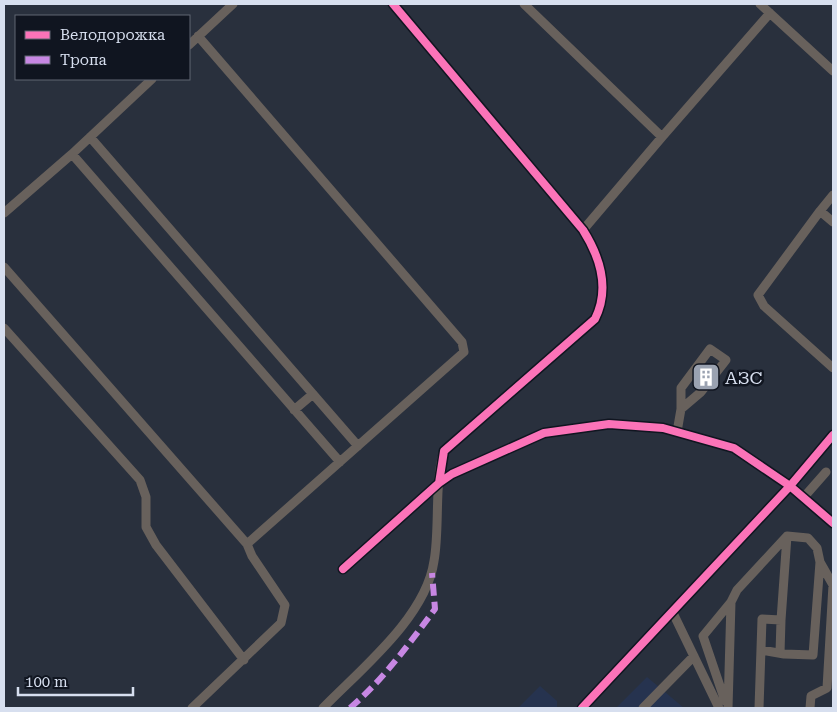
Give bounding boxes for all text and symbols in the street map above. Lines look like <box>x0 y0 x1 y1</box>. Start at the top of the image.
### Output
legend <box>15 15 190 80</box>
text: Велодорожка <box>60 26 165 44</box>
text: Тропа <box>60 51 107 69</box>
building icon: АЗС <box>691 362 721 392</box>
place label: АЗС <box>725 367 762 388</box>
scale bar <box>18 664 132 696</box>
text: 100 m <box>25 673 68 691</box>

